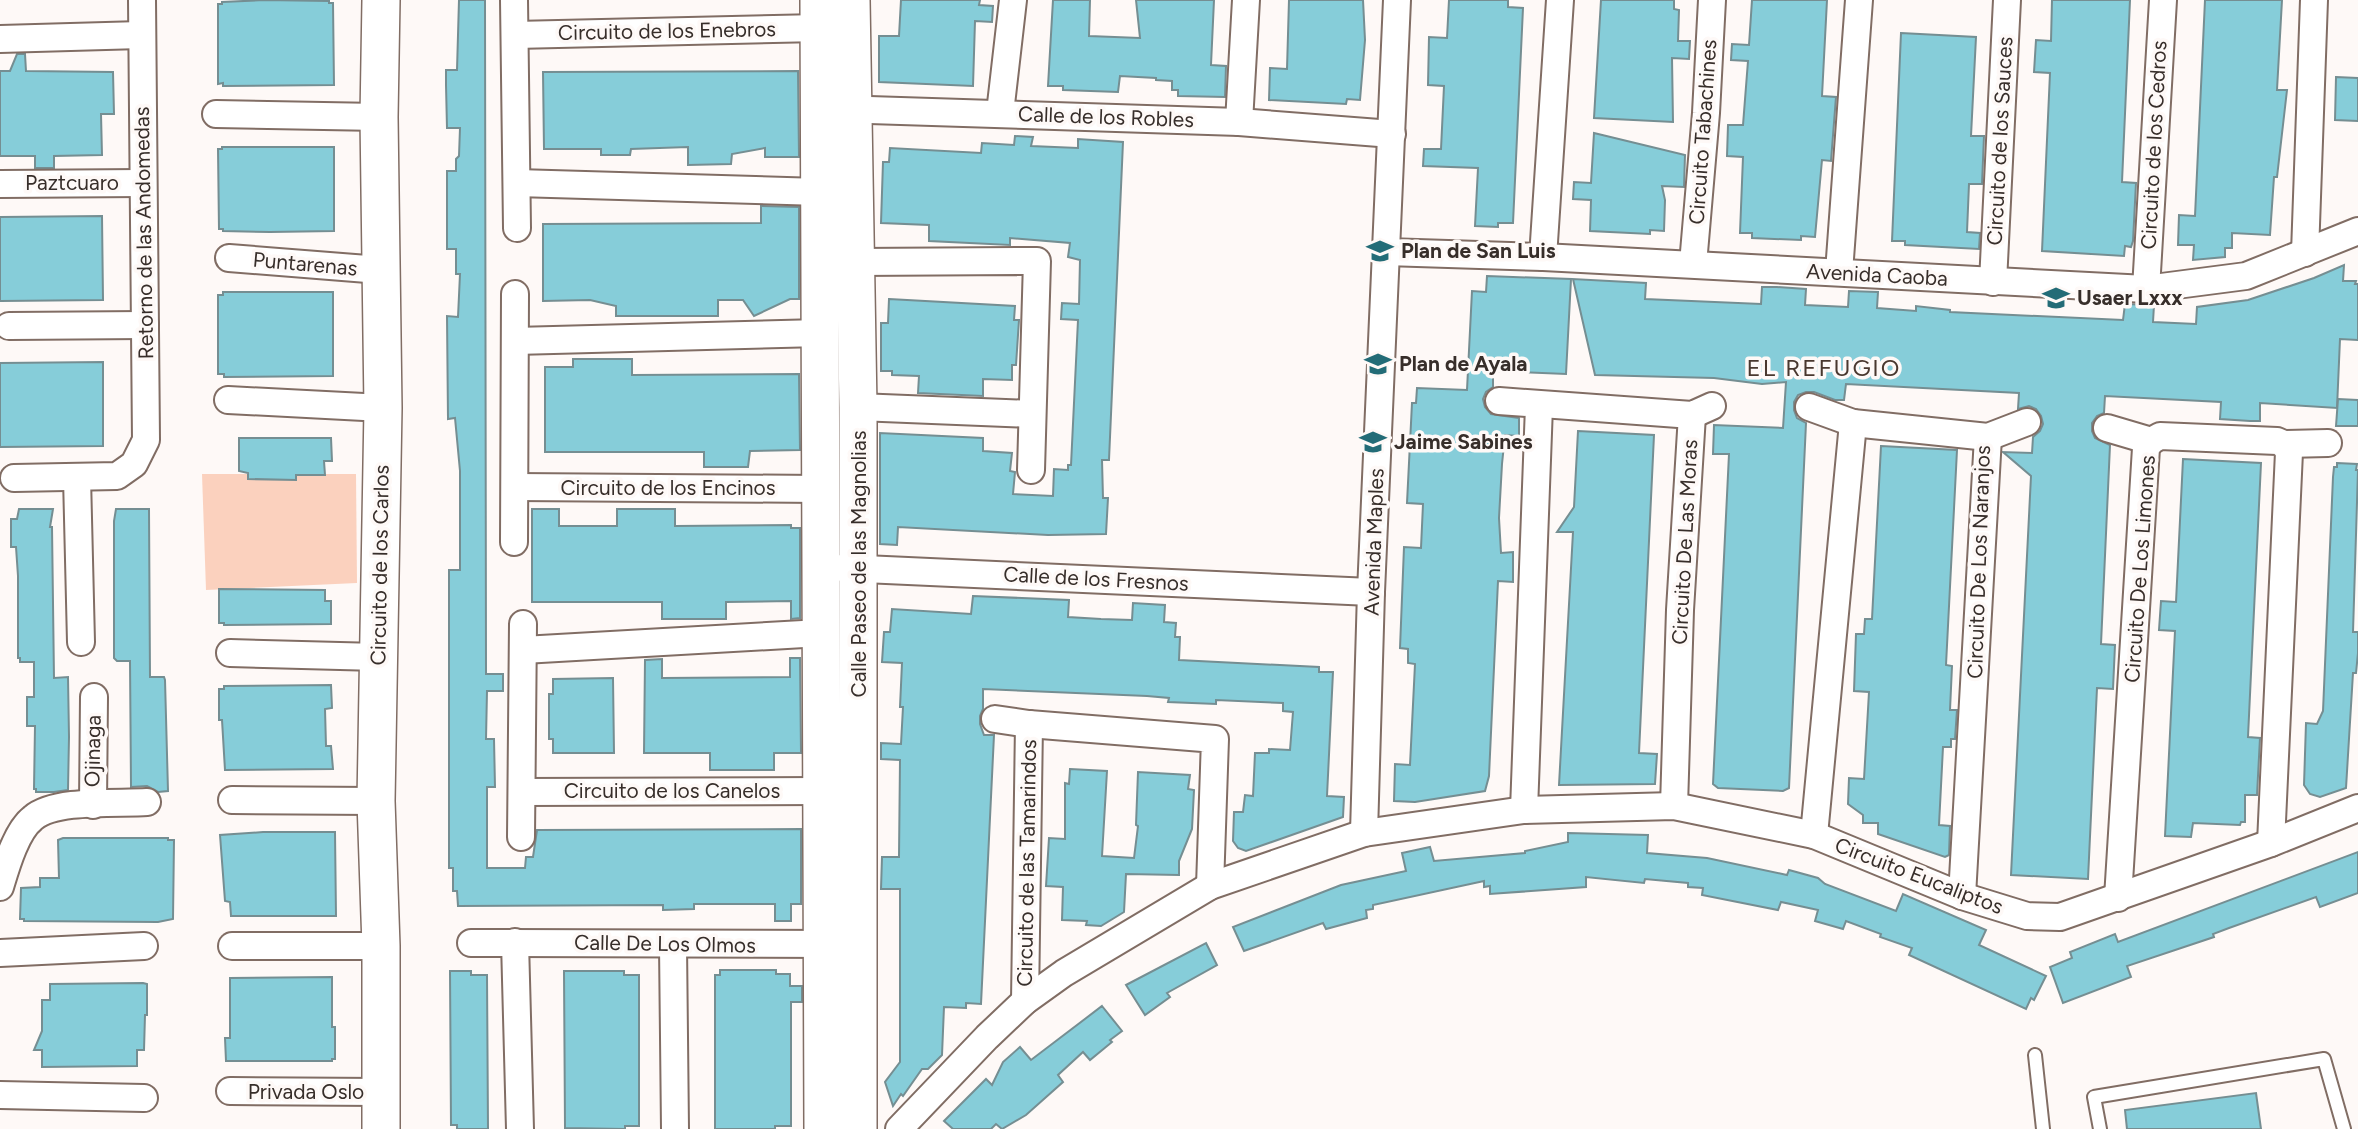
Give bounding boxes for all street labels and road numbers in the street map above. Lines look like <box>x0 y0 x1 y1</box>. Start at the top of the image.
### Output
street label: Circuito de los Enebros <box>558 16 776 45</box>
street label: Circuito de los Sauces <box>1982 36 2017 246</box>
street label: Circuito Tabachines <box>1684 39 1721 225</box>
street label: Circuito de los Cedros <box>2136 40 2171 250</box>
street label: Calle de los Robles <box>1018 101 1194 132</box>
street label: Retorno de las Andomedas <box>129 106 158 360</box>
street label: Paztcuaro <box>25 170 119 195</box>
street label: Puntarenas <box>252 246 358 281</box>
street label: Avenida Caoba <box>1805 258 1949 291</box>
street label: Calle Paseo de las Magnolias <box>846 431 871 697</box>
street label: Circuito De Las Moras <box>1667 439 1702 645</box>
street label: Circuito De Los Naranjos <box>1962 445 1995 679</box>
street label: Circuito De Los Limones <box>2119 454 2160 684</box>
street label: Circuito de los Carlos <box>365 464 394 665</box>
street label: Avenida Maples <box>1358 468 1389 616</box>
street label: Circuito de los Encinos <box>560 475 776 500</box>
street label: Calle de los Fresnos <box>1003 561 1189 596</box>
street label: Ojinaga <box>79 715 106 787</box>
street label: Circuito de las Tamarindos <box>1012 739 1041 987</box>
street label: Circuito de los Canelos <box>564 778 780 803</box>
street label: Circuito Eucaliptos <box>1831 832 2007 919</box>
street label: Calle De Los Olmos <box>574 929 756 958</box>
street label: Privada Oslo <box>248 1079 364 1104</box>

